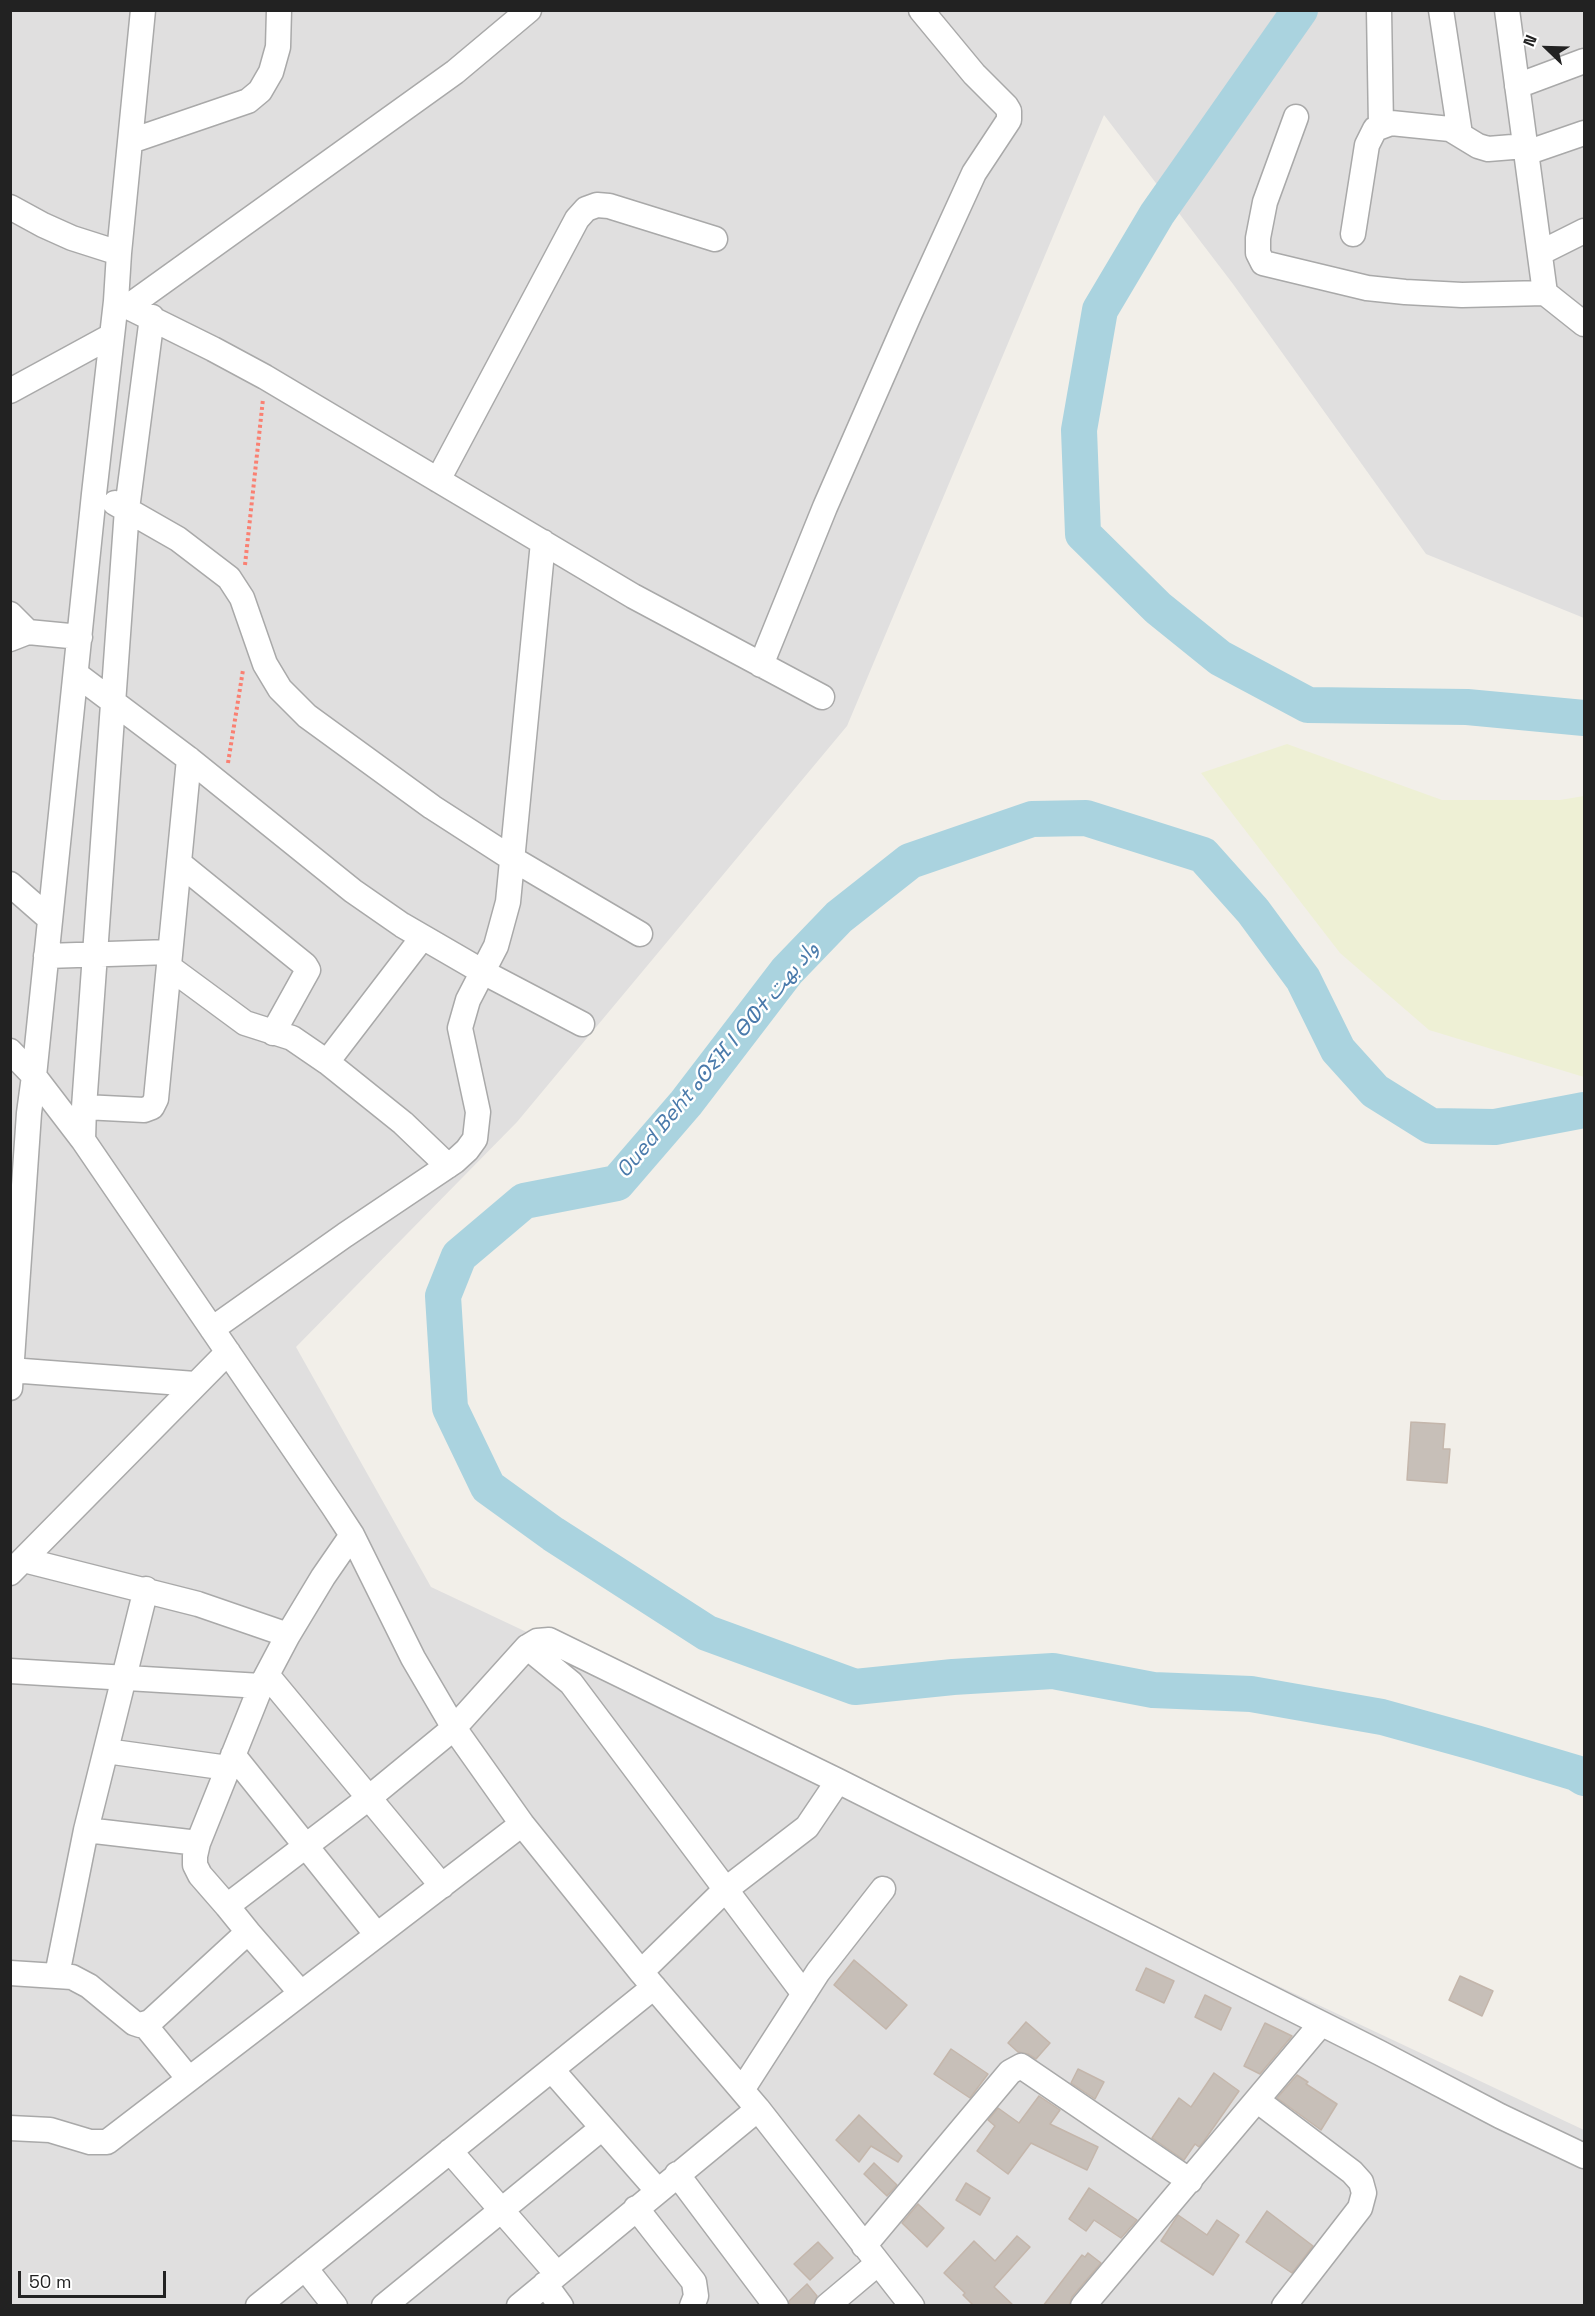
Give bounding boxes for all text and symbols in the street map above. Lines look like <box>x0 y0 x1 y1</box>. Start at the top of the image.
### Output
north arrow <box>1517 18 1577 78</box>
text: N <box>1518 32 1542 50</box>
water label: Oued Beht ⴰⵙⵉⴼ ⵏ ⴱⵀⵜ واد بهت <box>612 937 824 1183</box>
scale bar <box>21 2259 170 2297</box>
text: 50 m <box>29 2270 71 2293</box>

